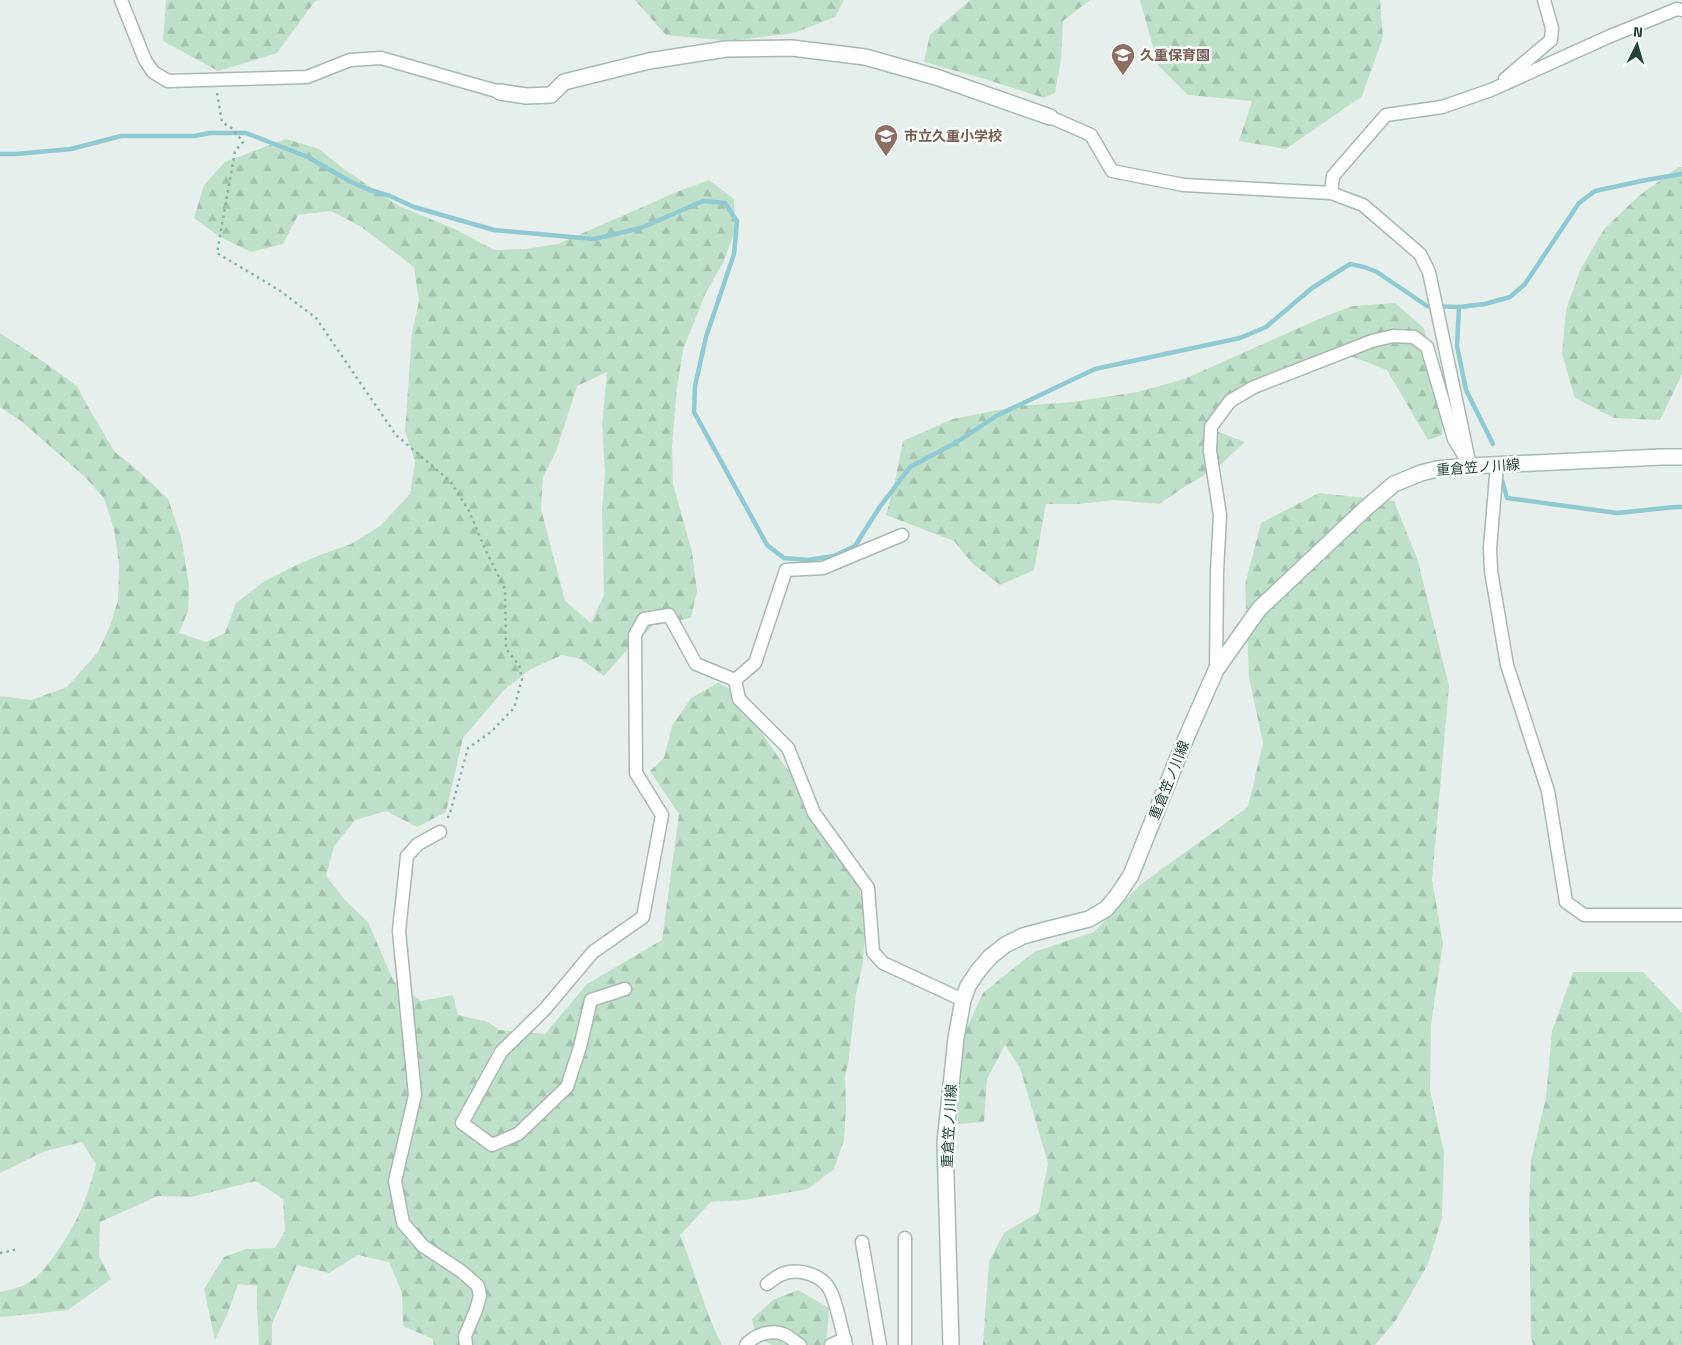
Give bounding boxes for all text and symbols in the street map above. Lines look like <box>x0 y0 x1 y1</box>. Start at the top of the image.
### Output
north arrow <box>1612 20 1662 70</box>
text: N <box>1632 21 1644 42</box>
school or university icon: 久重保育園 <box>1110 42 1136 76</box>
place label: 久重保育園 <box>1140 44 1210 65</box>
school or university icon: 市立久重小学校 <box>873 123 899 157</box>
place label: 市立久重小学校 <box>904 125 1002 146</box>
street label: 重倉笠ノ川線 <box>1435 453 1521 480</box>
street label: 重倉笠ノ川線 <box>1143 737 1194 823</box>
street label: 重倉笠ノ川線 <box>936 1083 961 1168</box>

